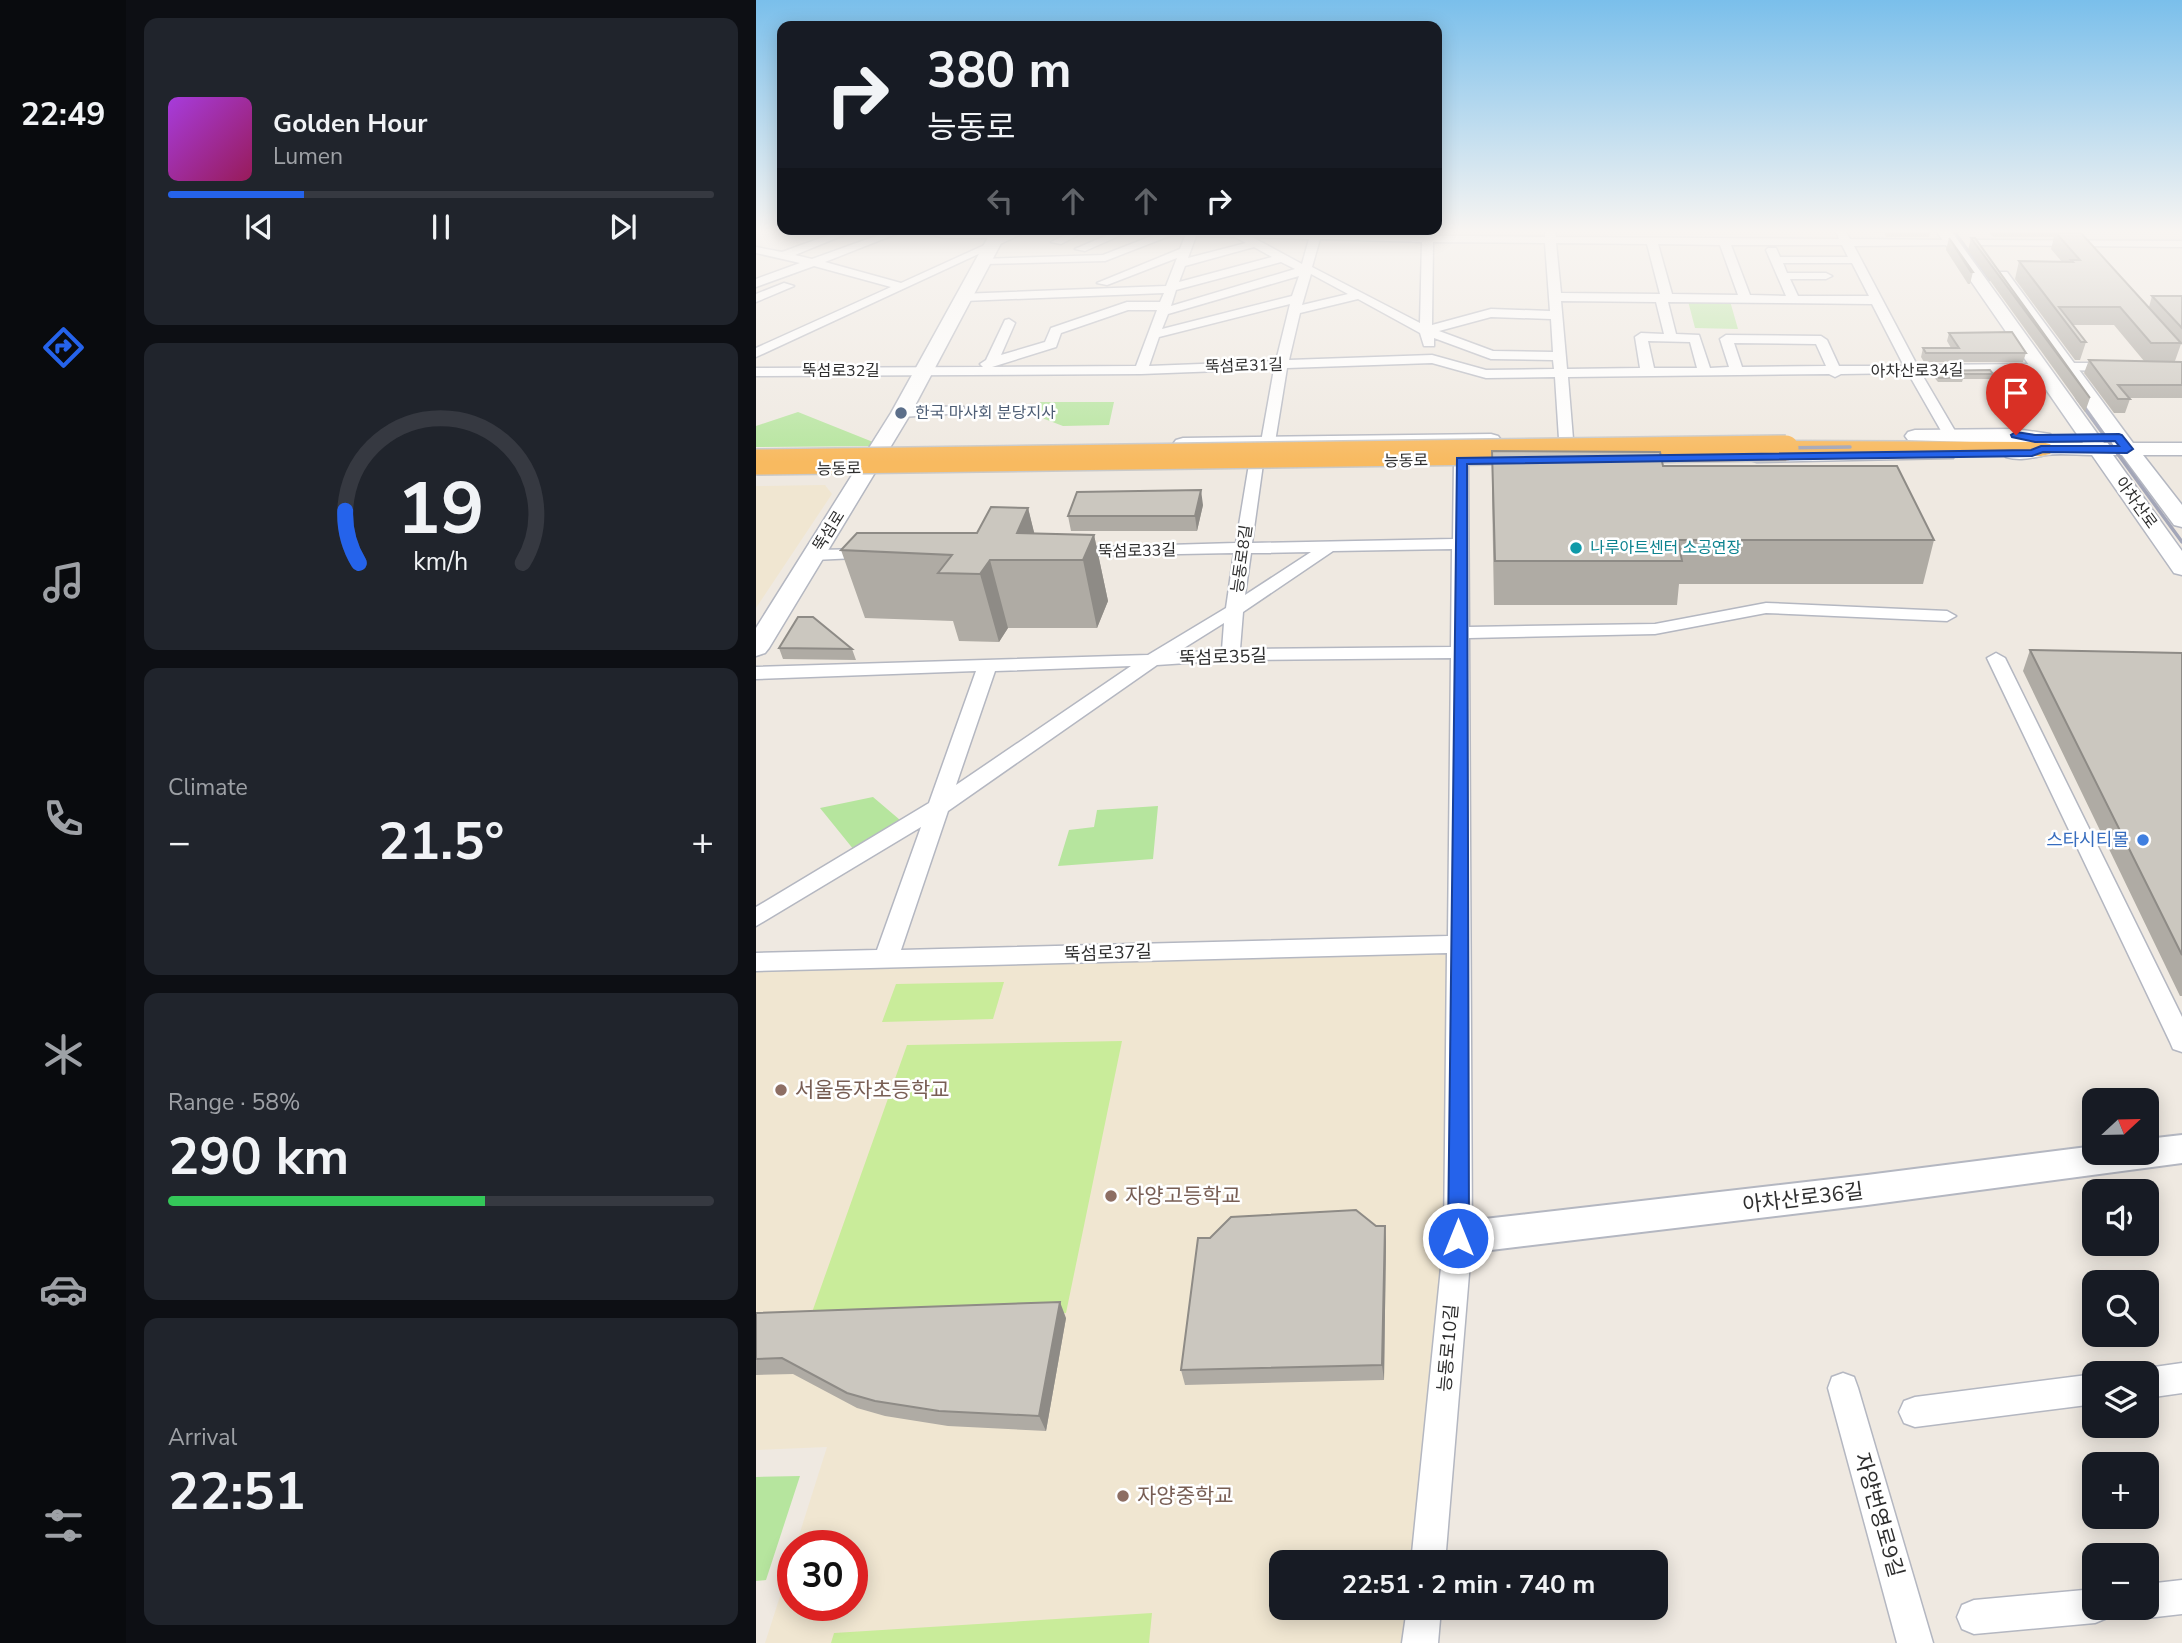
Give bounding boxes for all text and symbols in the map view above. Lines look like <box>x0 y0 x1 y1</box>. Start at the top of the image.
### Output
text: 380 m <box>927 37 1071 104</box>
icon: right <box>812 49 903 140</box>
text: 22:49 <box>21 93 105 136</box>
text: Golden Hour <box>273 106 428 141</box>
text: 능동로 <box>927 106 1015 149</box>
text: Lumen <box>273 141 343 172</box>
icon: left <box>981 182 1019 220</box>
icon: ahead <box>1054 182 1092 220</box>
icon: ahead <box>1127 182 1165 220</box>
icon: right <box>1200 182 1238 220</box>
icon: previous <box>240 208 278 246</box>
icon: pause <box>422 208 460 246</box>
icon: next <box>604 208 642 246</box>
icon: directions <box>39 323 88 372</box>
street label: 뚝섬로31길 <box>1205 354 1283 378</box>
street label: 아차산로34길 <box>1870 359 1964 383</box>
street label: 뚝섬로32길 <box>802 360 880 382</box>
pin <box>1986 363 2046 435</box>
icon: arrive <box>1997 374 2035 412</box>
place label: 한국 마사회 분당지사 <box>915 402 1056 424</box>
marker: 한국 마사회 분당지사 <box>893 405 909 421</box>
street label: 능동로 <box>1384 450 1429 472</box>
street label: 능동로 <box>817 458 862 480</box>
text: 19 <box>397 459 485 559</box>
street label: 아차산로 <box>2110 473 2162 534</box>
street label: 뚝섬로 <box>808 506 850 556</box>
street label: 능동로8길 <box>1226 524 1258 594</box>
place label: 나루아트센터 소공연장 <box>1590 537 1742 559</box>
street label: 뚝섬로33길 <box>1098 539 1176 563</box>
marker: 나루아트센터 소공연장 <box>1568 540 1584 556</box>
text: km/h <box>413 544 469 578</box>
icon: music <box>39 558 88 607</box>
street label: 뚝섬로35길 <box>1179 643 1267 671</box>
text: Climate <box>168 772 248 803</box>
icon: phone <box>39 794 88 843</box>
text: 21.5° <box>378 806 504 877</box>
text: − <box>168 817 191 868</box>
text: + <box>691 817 714 868</box>
place label: 스타시티몰 <box>2046 828 2129 852</box>
marker: 스타시티몰 <box>2135 832 2151 848</box>
street label: 뚝섬로37길 <box>1064 939 1152 967</box>
icon: climate <box>39 1030 88 1079</box>
place label: 서울동자초등학교 <box>795 1076 950 1104</box>
marker: 서울동자초등학교 <box>773 1082 789 1098</box>
text: Range · 58% <box>168 1087 300 1118</box>
north arrow <box>2082 1088 2160 1166</box>
map controls <box>2082 1088 2159 1620</box>
text: 290 km <box>168 1121 349 1192</box>
street label: 아차산로36길 <box>1741 1177 1865 1219</box>
button: sound <box>2082 1179 2159 1256</box>
place label: 자양고등학교 <box>1125 1182 1241 1210</box>
marker: 자양고등학교 <box>1103 1188 1119 1204</box>
position arrow <box>1421 1201 1495 1275</box>
icon: car <box>39 1265 88 1314</box>
button: search <box>2082 1270 2159 1347</box>
street label: 능동로10길 <box>1432 1303 1464 1393</box>
button: layers <box>2082 1361 2159 1438</box>
text: Arrival <box>168 1422 237 1453</box>
street label: 자양번영로9길 <box>1848 1449 1910 1581</box>
button: + <box>2082 1452 2159 1529</box>
text: 22:51 <box>168 1456 306 1527</box>
place label: 자양중학교 <box>1137 1482 1234 1510</box>
marker: 자양중학교 <box>1115 1488 1131 1504</box>
icon: filters <box>39 1501 88 1550</box>
speed limit sign: 30 <box>777 1530 868 1621</box>
button: − <box>2082 1543 2159 1620</box>
text: 22:51 · 2 min · 740 m <box>1342 1567 1595 1602</box>

